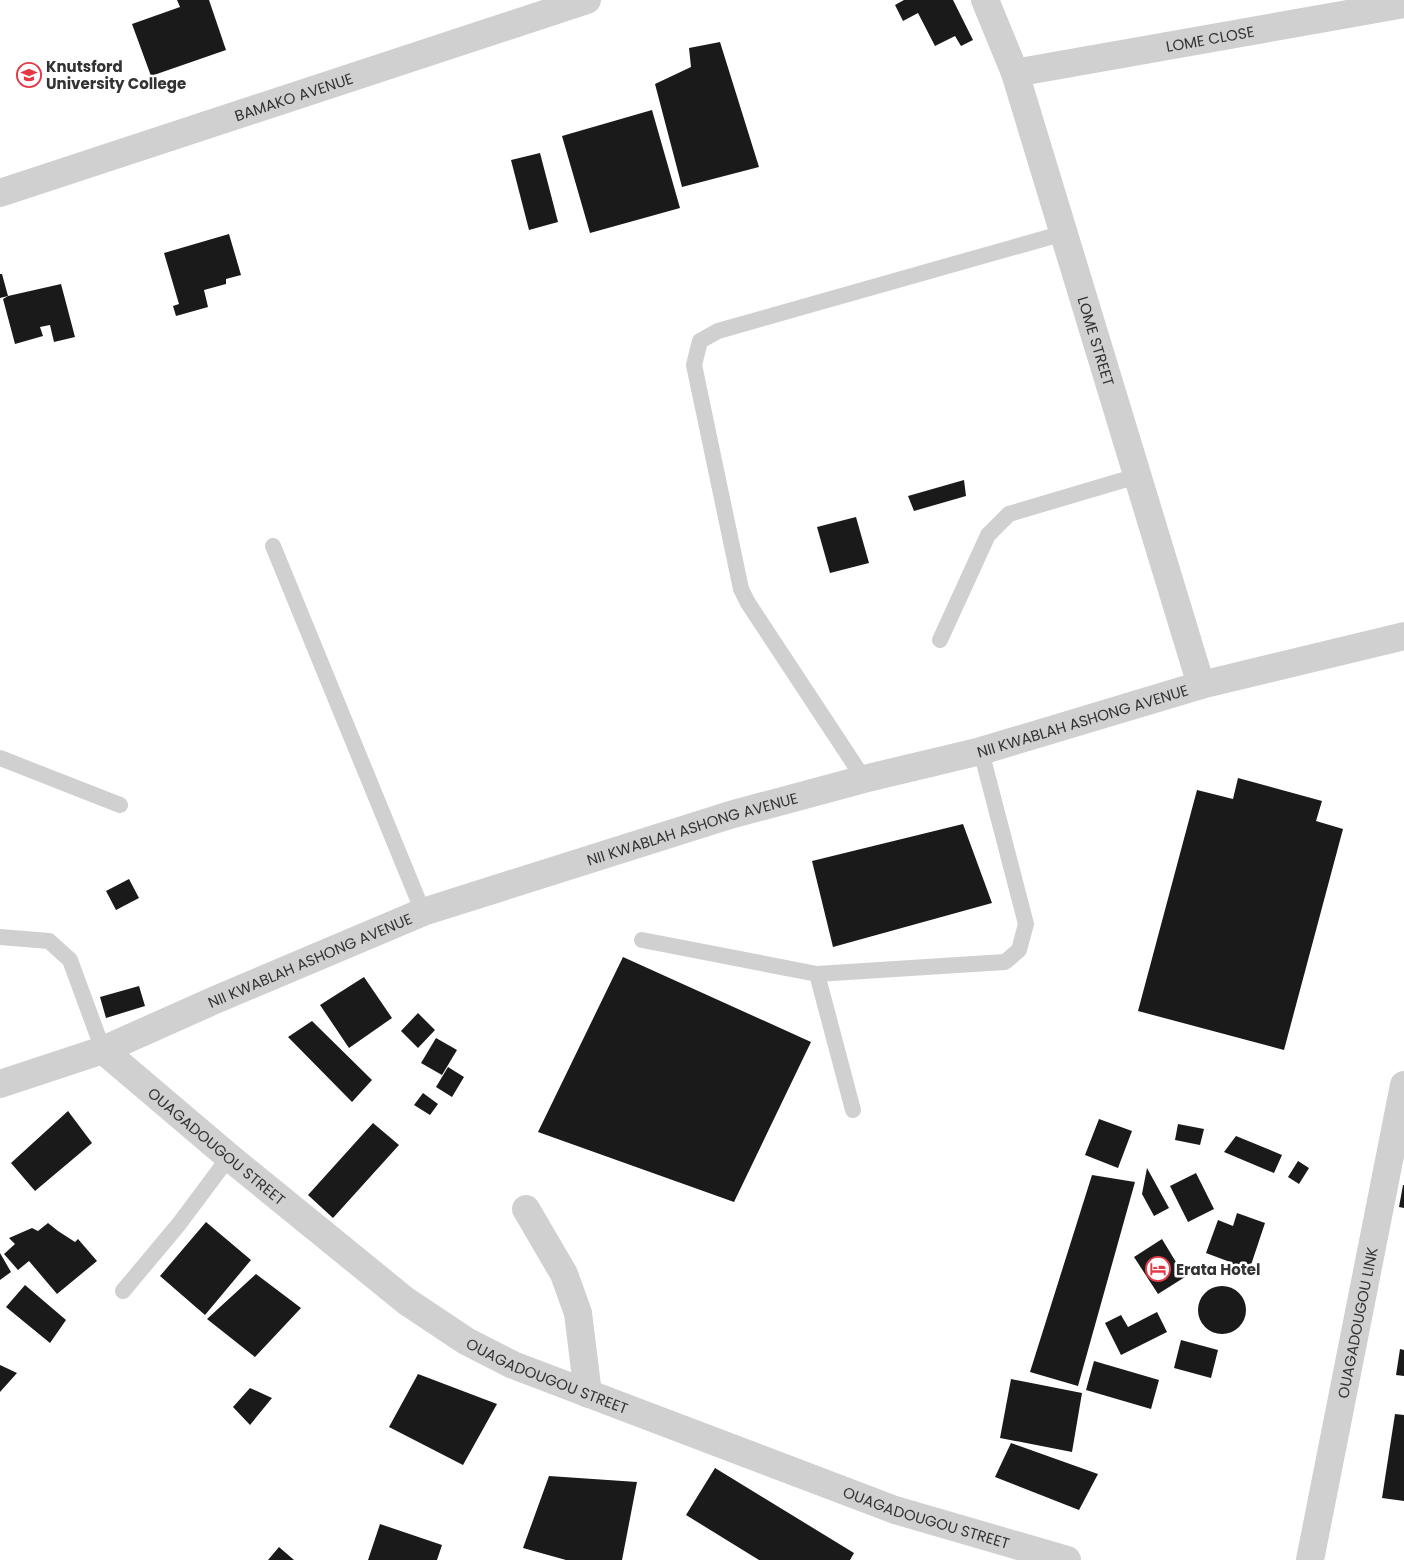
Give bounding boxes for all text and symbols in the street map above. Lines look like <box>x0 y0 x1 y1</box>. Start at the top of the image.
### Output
street label: LOME CLOSE <box>1164 20 1256 57</box>
place label: Knutsford University College <box>46 56 186 94</box>
school or university icon: Knutsford University College <box>16 62 42 88</box>
street label: BAMAKO AVENUE <box>232 67 356 126</box>
street label: LOME STREET <box>1073 294 1120 388</box>
street label: NII KWABLAH ASHONG AVENUE <box>974 679 1191 762</box>
street label: NII KWABLAH ASHONG AVENUE <box>584 787 800 870</box>
street label: NII KWABLAH ASHONG AVENUE <box>204 907 415 1012</box>
street label: OUAGADOUGOU STREET <box>144 1082 290 1210</box>
street label: OUAGADOUGOU LINK <box>1332 1245 1382 1400</box>
hotel icon: Erata Hotel <box>1145 1256 1171 1282</box>
place label: Erata Hotel <box>1176 1259 1260 1280</box>
street label: OUAGADOUGOU STREET <box>463 1332 631 1418</box>
street label: OUAGADOUGOU STREET <box>840 1481 1012 1553</box>

